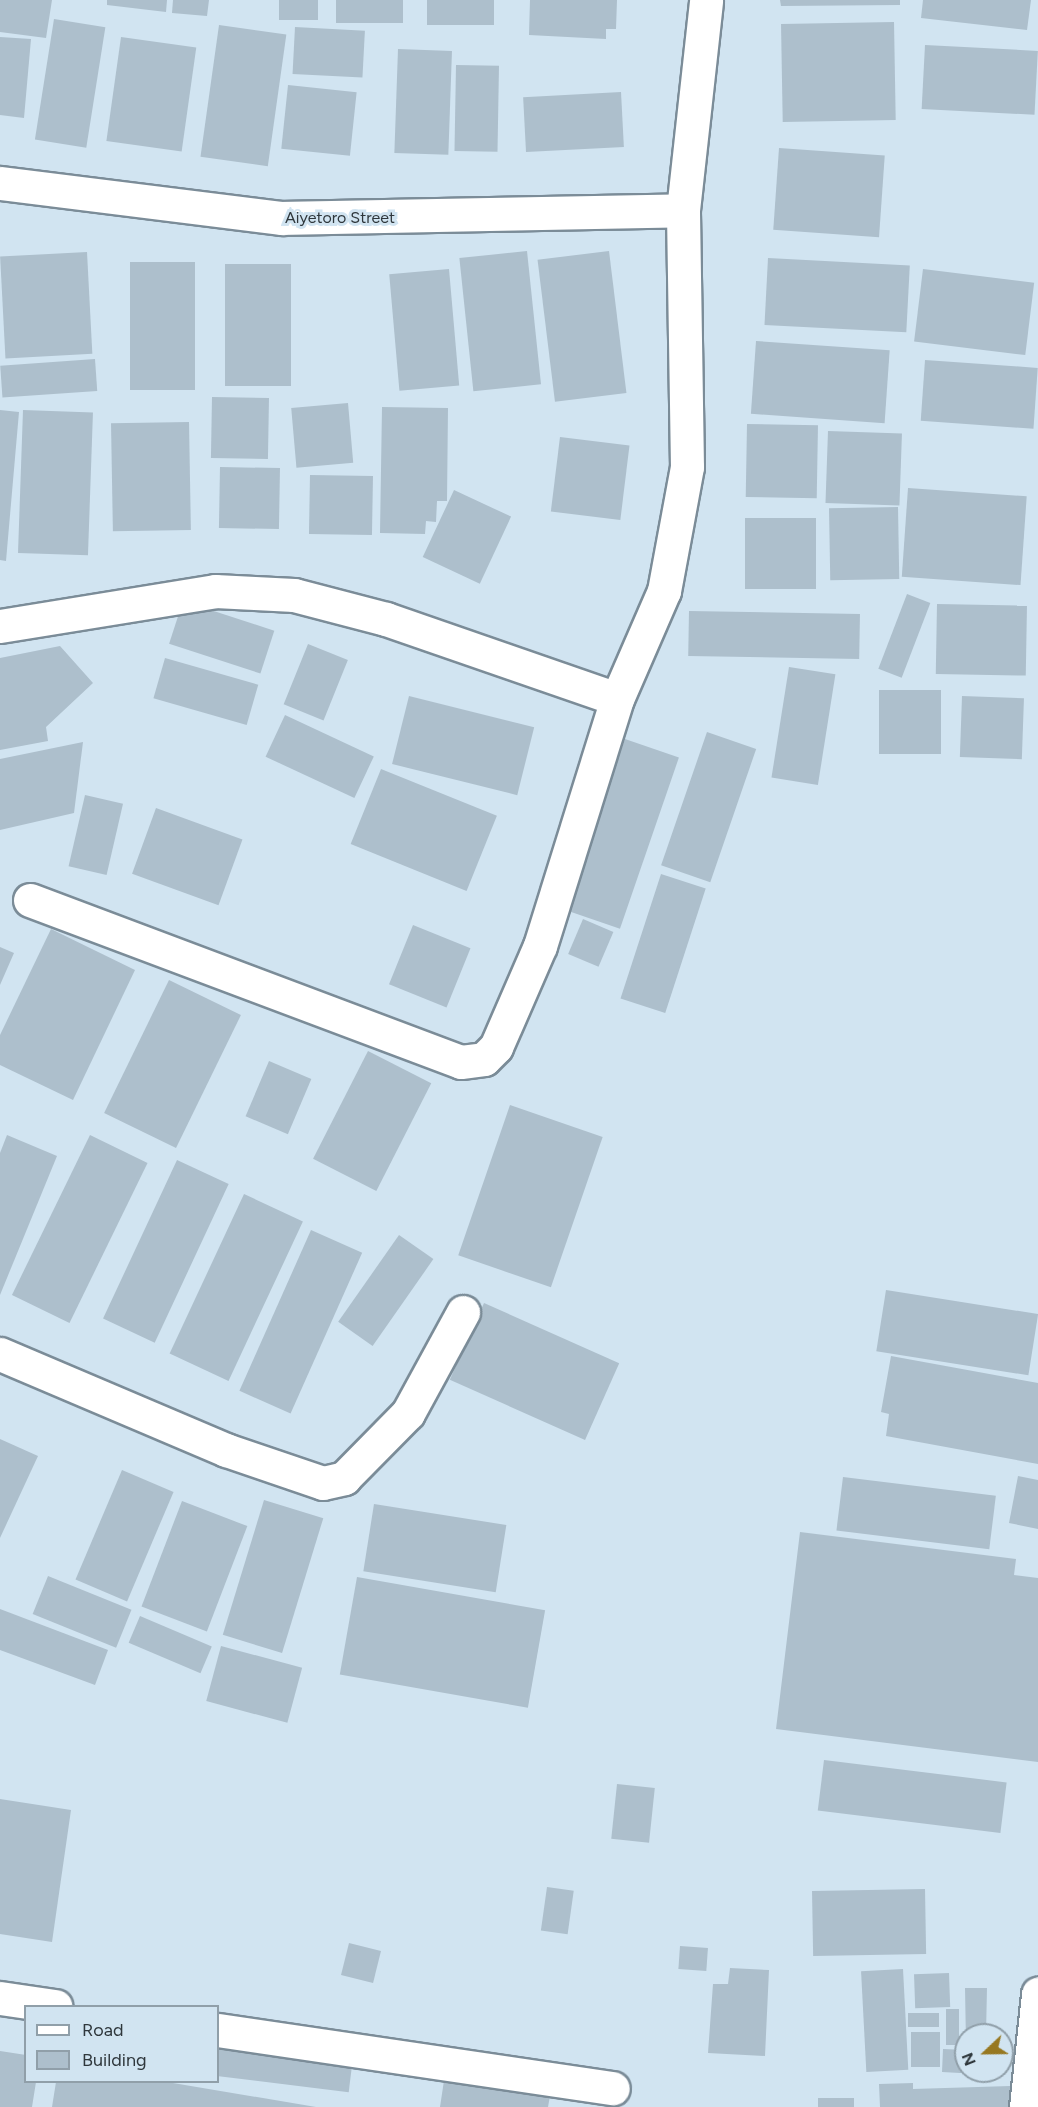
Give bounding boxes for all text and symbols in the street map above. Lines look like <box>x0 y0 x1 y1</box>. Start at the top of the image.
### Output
street label: Aiyetoro Street <box>285 208 395 228</box>
legend <box>24 2005 219 2083</box>
text: Road <box>82 2019 123 2041</box>
north arrow <box>954 2023 1014 2083</box>
text: Building <box>82 2049 147 2071</box>
text: N <box>958 2050 980 2068</box>

